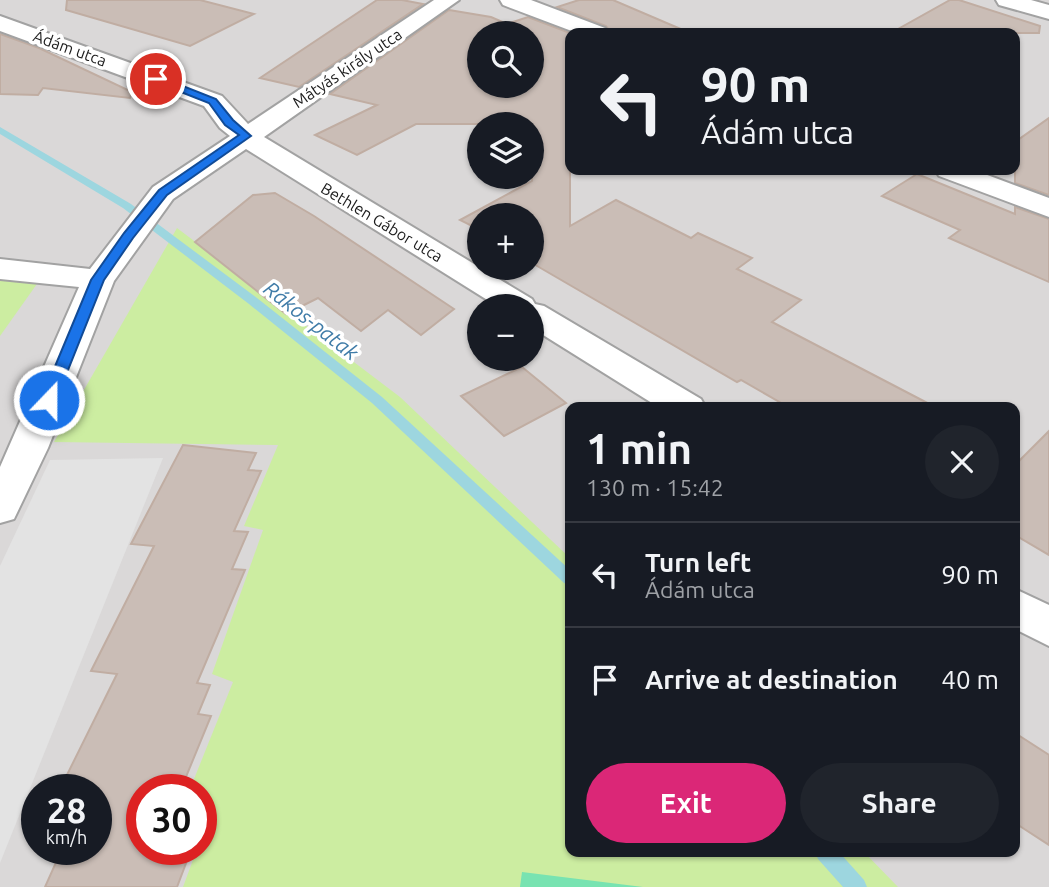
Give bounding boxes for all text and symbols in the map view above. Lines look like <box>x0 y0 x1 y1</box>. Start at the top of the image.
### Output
map controls <box>467 21 544 371</box>
button: search <box>467 21 544 98</box>
street label: Ádám utca <box>31 25 110 70</box>
street label: Mátyás király utca <box>289 25 405 111</box>
pin <box>126 49 186 109</box>
icon: left <box>586 56 677 147</box>
text: 90 m <box>701 56 810 111</box>
icon: arrive <box>137 60 175 98</box>
button: layers <box>467 112 544 189</box>
text: Ádám utca <box>701 114 854 150</box>
street label: Bethlen Gábor utca <box>318 179 446 265</box>
button: + <box>467 203 544 280</box>
water label: Rákos-patak <box>260 276 364 365</box>
button: − <box>467 294 544 371</box>
position arrow <box>12 363 86 437</box>
text: 1 min <box>586 425 692 472</box>
button: close <box>925 425 999 499</box>
text: 130 m · 15:42 <box>586 475 724 500</box>
text: Turn left <box>645 548 751 577</box>
icon: left <box>586 556 624 594</box>
text: 90 m <box>941 560 999 589</box>
text: Ádám utca <box>645 577 755 602</box>
icon: arrive <box>586 661 624 699</box>
text: Arrive at destination <box>645 665 898 694</box>
text: 40 m <box>941 665 999 694</box>
button: Exit <box>586 763 786 843</box>
button: Share <box>800 763 999 843</box>
speed limit sign: 30 <box>126 774 217 865</box>
text: 28 <box>47 790 86 830</box>
text: km/h <box>46 827 87 847</box>

